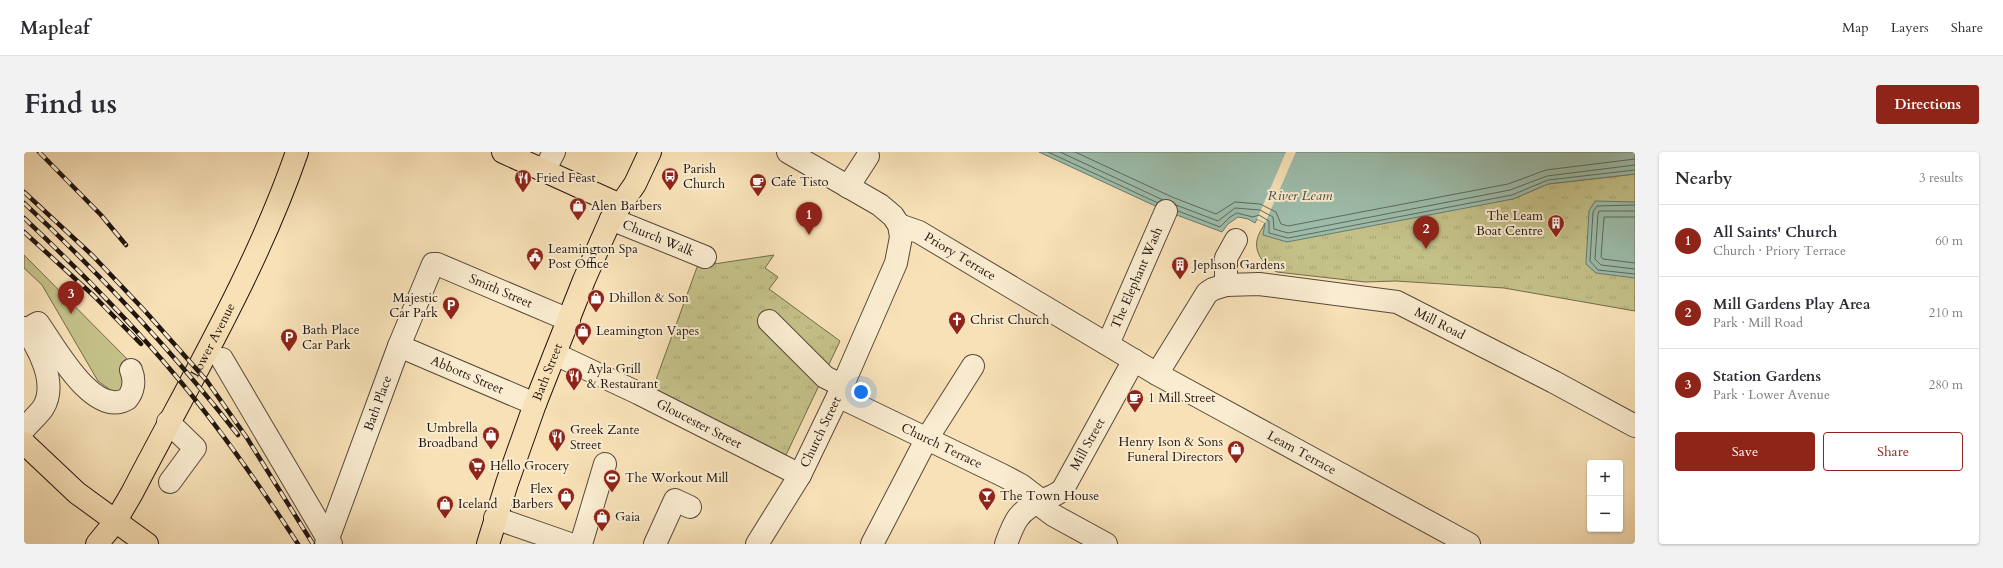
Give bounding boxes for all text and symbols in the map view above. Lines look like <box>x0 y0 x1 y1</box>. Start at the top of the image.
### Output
text: Mapleaf <box>20 15 90 41</box>
text: Map <box>1842 18 1869 37</box>
text: Layers <box>1891 18 1929 37</box>
text: Share <box>1951 18 1983 37</box>
text: Find us <box>24 85 117 123</box>
button: Directions <box>1876 85 1979 124</box>
place label: Parish Church <box>683 160 725 193</box>
bus stop icon: Parish Church <box>660 166 680 191</box>
text: Nearby <box>1675 167 1732 190</box>
restaurant icon: Fried Feast <box>513 168 533 193</box>
place label: Fried Feast <box>536 169 596 187</box>
text: 3 results <box>1919 169 1963 187</box>
cafe icon: Cafe Tisto <box>748 172 768 197</box>
place label: Cafe Tisto <box>771 173 829 191</box>
water label: River Leam <box>1267 186 1333 205</box>
shop icon: Alen Barbers <box>568 196 588 221</box>
place label: Alen Barbers <box>591 197 662 215</box>
pin: 1 <box>796 202 822 235</box>
place label: The Leam Boat Centre <box>1476 207 1543 240</box>
building icon: The Leam Boat Centre <box>1546 213 1566 238</box>
street label: Church Walk <box>620 216 697 261</box>
pin: 2 <box>1413 216 1439 249</box>
text: All Saints' Church <box>1713 222 1837 242</box>
street label: The Elephant Wash <box>1107 224 1167 332</box>
street label: Priory Terrace <box>921 228 999 285</box>
text: 1 <box>1685 232 1691 250</box>
text: 60 m <box>1935 232 1963 250</box>
place label: Leamington Spa Post Office <box>548 240 638 273</box>
text: Church · Priory Terrace <box>1713 242 1846 260</box>
public building icon: Leamington Spa Post Office <box>525 246 545 271</box>
building icon: Jephson Gardens <box>1170 255 1190 280</box>
place label: Jephson Gardens <box>1191 256 1285 274</box>
street label: Smith Street <box>466 270 535 312</box>
pin: 3 <box>58 281 84 314</box>
shop icon: Dhillon & Son <box>586 288 606 313</box>
place label: Majestic Car Park <box>389 289 438 322</box>
place label: Dhillon & Son <box>609 289 690 307</box>
text: Mill Gardens Play Area <box>1713 294 1870 314</box>
parking icon: Majestic Car Park <box>441 295 461 320</box>
street label: Lower Avenue <box>186 300 240 381</box>
street label: Mill Road <box>1411 303 1468 344</box>
text: 2 <box>1685 304 1691 322</box>
text: 210 m <box>1929 304 1963 322</box>
church icon: Christ Church <box>947 310 967 335</box>
place label: Christ Church <box>970 311 1049 329</box>
text: Park · Mill Road <box>1713 314 1803 332</box>
place label: Bath Place Car Park <box>302 321 360 354</box>
shop icon: Leamington Vapes <box>573 321 593 346</box>
place label: Leamington Vapes <box>596 322 699 340</box>
parking icon: Bath Place Car Park <box>279 327 299 352</box>
street label: Bath Street <box>528 341 567 404</box>
street label: Abbotts Street <box>428 352 506 399</box>
place label: Ayla Grill & Restaurant <box>587 360 658 393</box>
restaurant icon: Ayla Grill & Restaurant <box>564 366 584 391</box>
text: Station Gardens <box>1713 366 1821 386</box>
street label: Bath Place <box>359 373 396 433</box>
text: 3 <box>1685 376 1691 394</box>
text: 280 m <box>1929 376 1963 394</box>
your location <box>851 382 871 402</box>
text: Park · Lower Avenue <box>1713 386 1830 404</box>
cafe icon: 1 Mill Street <box>1125 388 1145 413</box>
place label: 1 Mill Street <box>1148 389 1215 407</box>
street label: Church Street <box>796 393 845 471</box>
street label: Gloucester Street <box>653 395 745 453</box>
street label: Mill Street <box>1066 415 1109 474</box>
place label: Umbrella Broadband <box>418 419 478 452</box>
street label: Church Terrace <box>898 419 985 473</box>
place label: Greek Zante Street <box>570 421 640 454</box>
shop icon: Umbrella Broadband <box>481 425 501 450</box>
restaurant icon: Greek Zante Street <box>547 427 567 452</box>
street label: Leam Terrace <box>1264 427 1339 479</box>
button: Save <box>1675 432 1815 471</box>
button: Share <box>1823 432 1963 471</box>
place label: Henry Ison & Sons Funeral Directors <box>1119 433 1223 466</box>
shop icon: Henry Ison & Sons Funeral Directors <box>1226 439 1246 464</box>
supermarket icon: Hello Grocery <box>467 456 487 481</box>
place label: Hello Grocery <box>490 457 570 475</box>
map controls <box>1587 460 1623 532</box>
button: + <box>1587 460 1623 496</box>
sports icon: The Workout Mill <box>602 468 622 493</box>
place label: The Workout Mill <box>625 469 729 487</box>
place label: Flex Barbers <box>512 480 554 513</box>
shop icon: Flex Barbers <box>556 486 576 511</box>
bar icon: The Town House <box>977 486 997 511</box>
place label: The Town House <box>1000 487 1099 505</box>
shop icon: Iceland <box>435 494 455 519</box>
place label: Iceland <box>458 495 498 513</box>
button: − <box>1587 496 1623 532</box>
shop icon: Gaia <box>592 507 612 532</box>
place label: Gaia <box>615 508 641 526</box>

